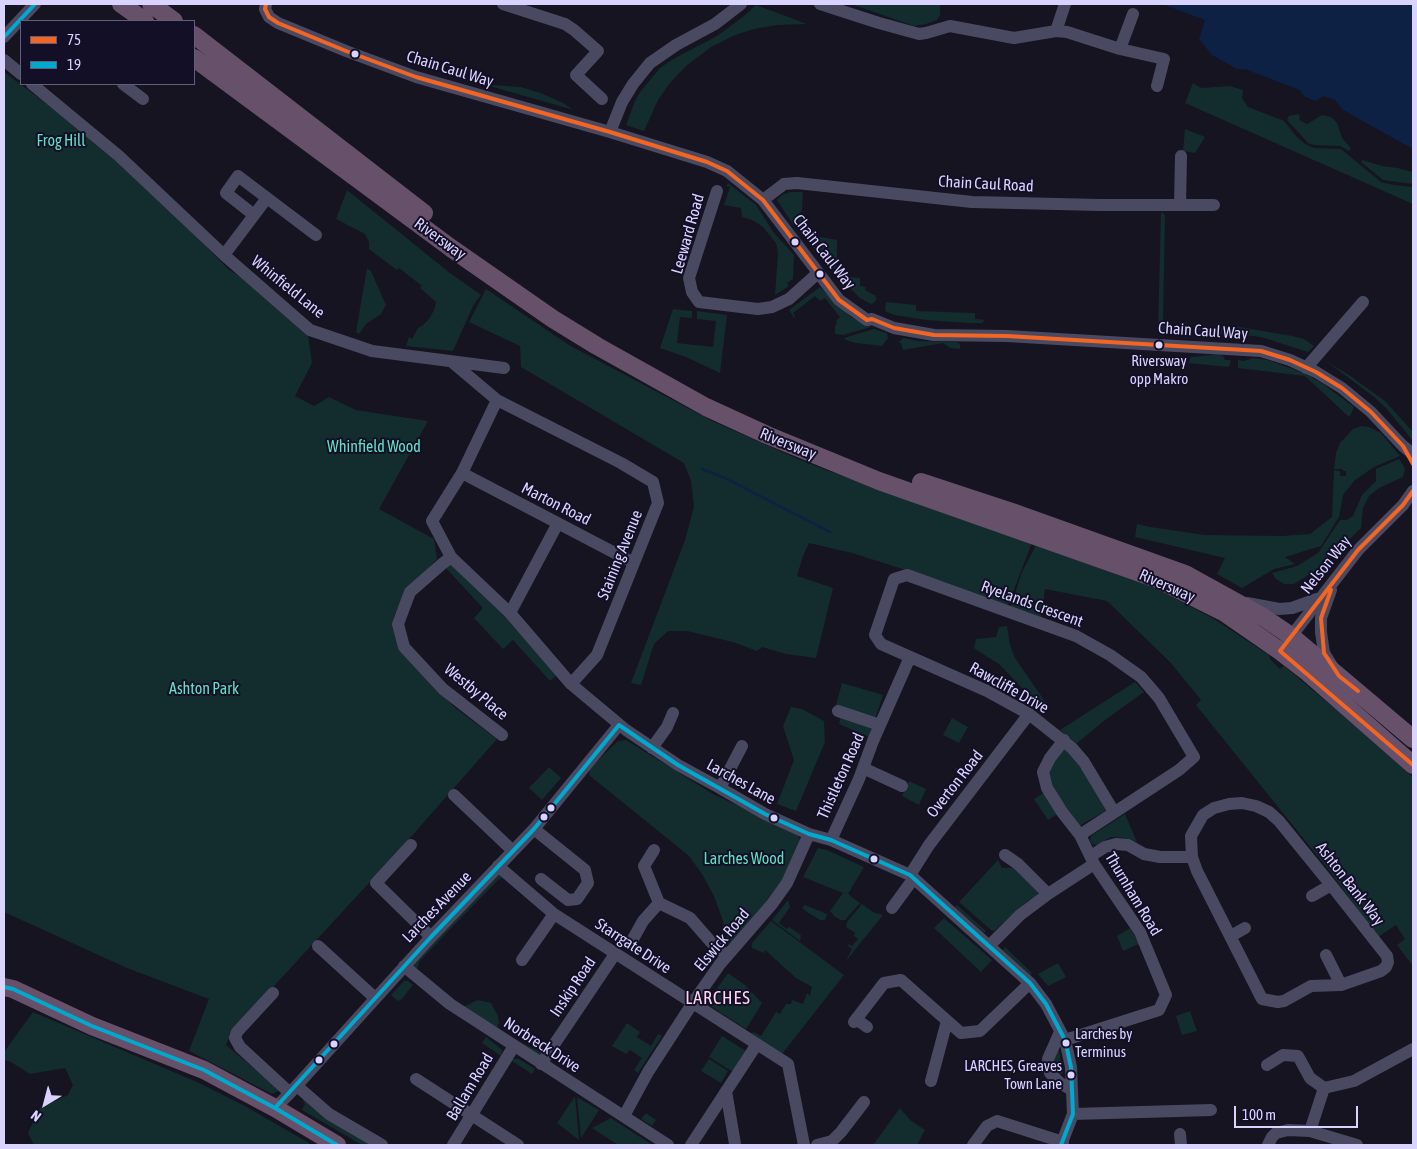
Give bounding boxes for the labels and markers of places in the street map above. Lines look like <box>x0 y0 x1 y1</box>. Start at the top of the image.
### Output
unlabelled marker <box>350 49 360 59</box>
unlabelled marker <box>790 237 800 247</box>
unlabelled marker <box>815 269 825 279</box>
marker: Riversway opp Makro <box>1154 340 1164 350</box>
place label: Riversway opp Makro <box>1130 352 1188 387</box>
unlabelled marker <box>546 803 556 813</box>
unlabelled marker <box>539 812 549 822</box>
unlabelled marker <box>769 813 779 823</box>
unlabelled marker <box>869 854 879 864</box>
place label: Larches by Terminus <box>1075 1025 1132 1060</box>
marker: Larches by Terminus <box>1061 1038 1071 1048</box>
unlabelled marker <box>329 1039 339 1049</box>
unlabelled marker <box>314 1055 324 1065</box>
place label: LARCHES, Greaves Town Lane <box>964 1057 1062 1092</box>
marker: LARCHES, Greaves Town Lane <box>1066 1070 1076 1080</box>

